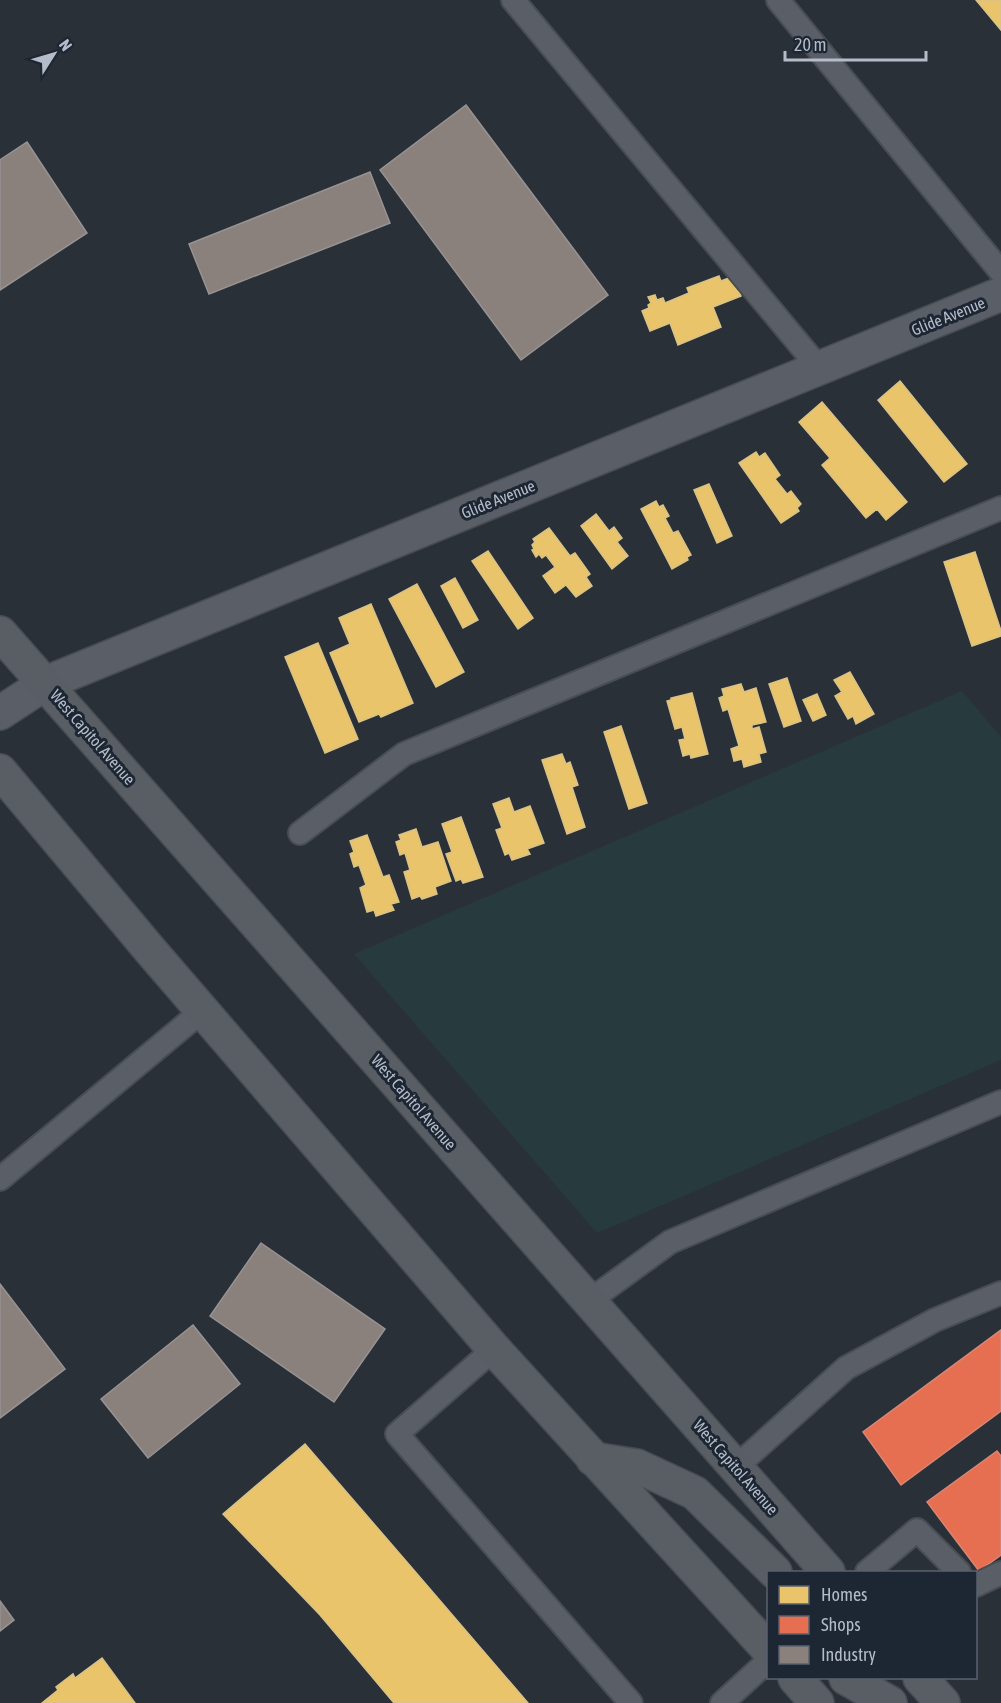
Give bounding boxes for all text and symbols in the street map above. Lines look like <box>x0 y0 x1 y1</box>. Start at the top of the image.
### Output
north arrow <box>24 24 84 84</box>
scale bar <box>785 24 926 62</box>
text: 20 m <box>794 34 826 55</box>
text: N <box>56 36 76 54</box>
street label: Glide Avenue <box>909 293 987 339</box>
street label: Glide Avenue <box>459 476 537 522</box>
street label: West Capitol Avenue <box>46 686 139 789</box>
street label: West Capitol Avenue <box>367 1051 460 1154</box>
street label: West Capitol Avenue <box>689 1416 782 1519</box>
legend <box>767 1571 977 1679</box>
text: Homes <box>821 1584 867 1605</box>
text: Shops <box>821 1614 861 1635</box>
text: Industry <box>821 1644 876 1665</box>

